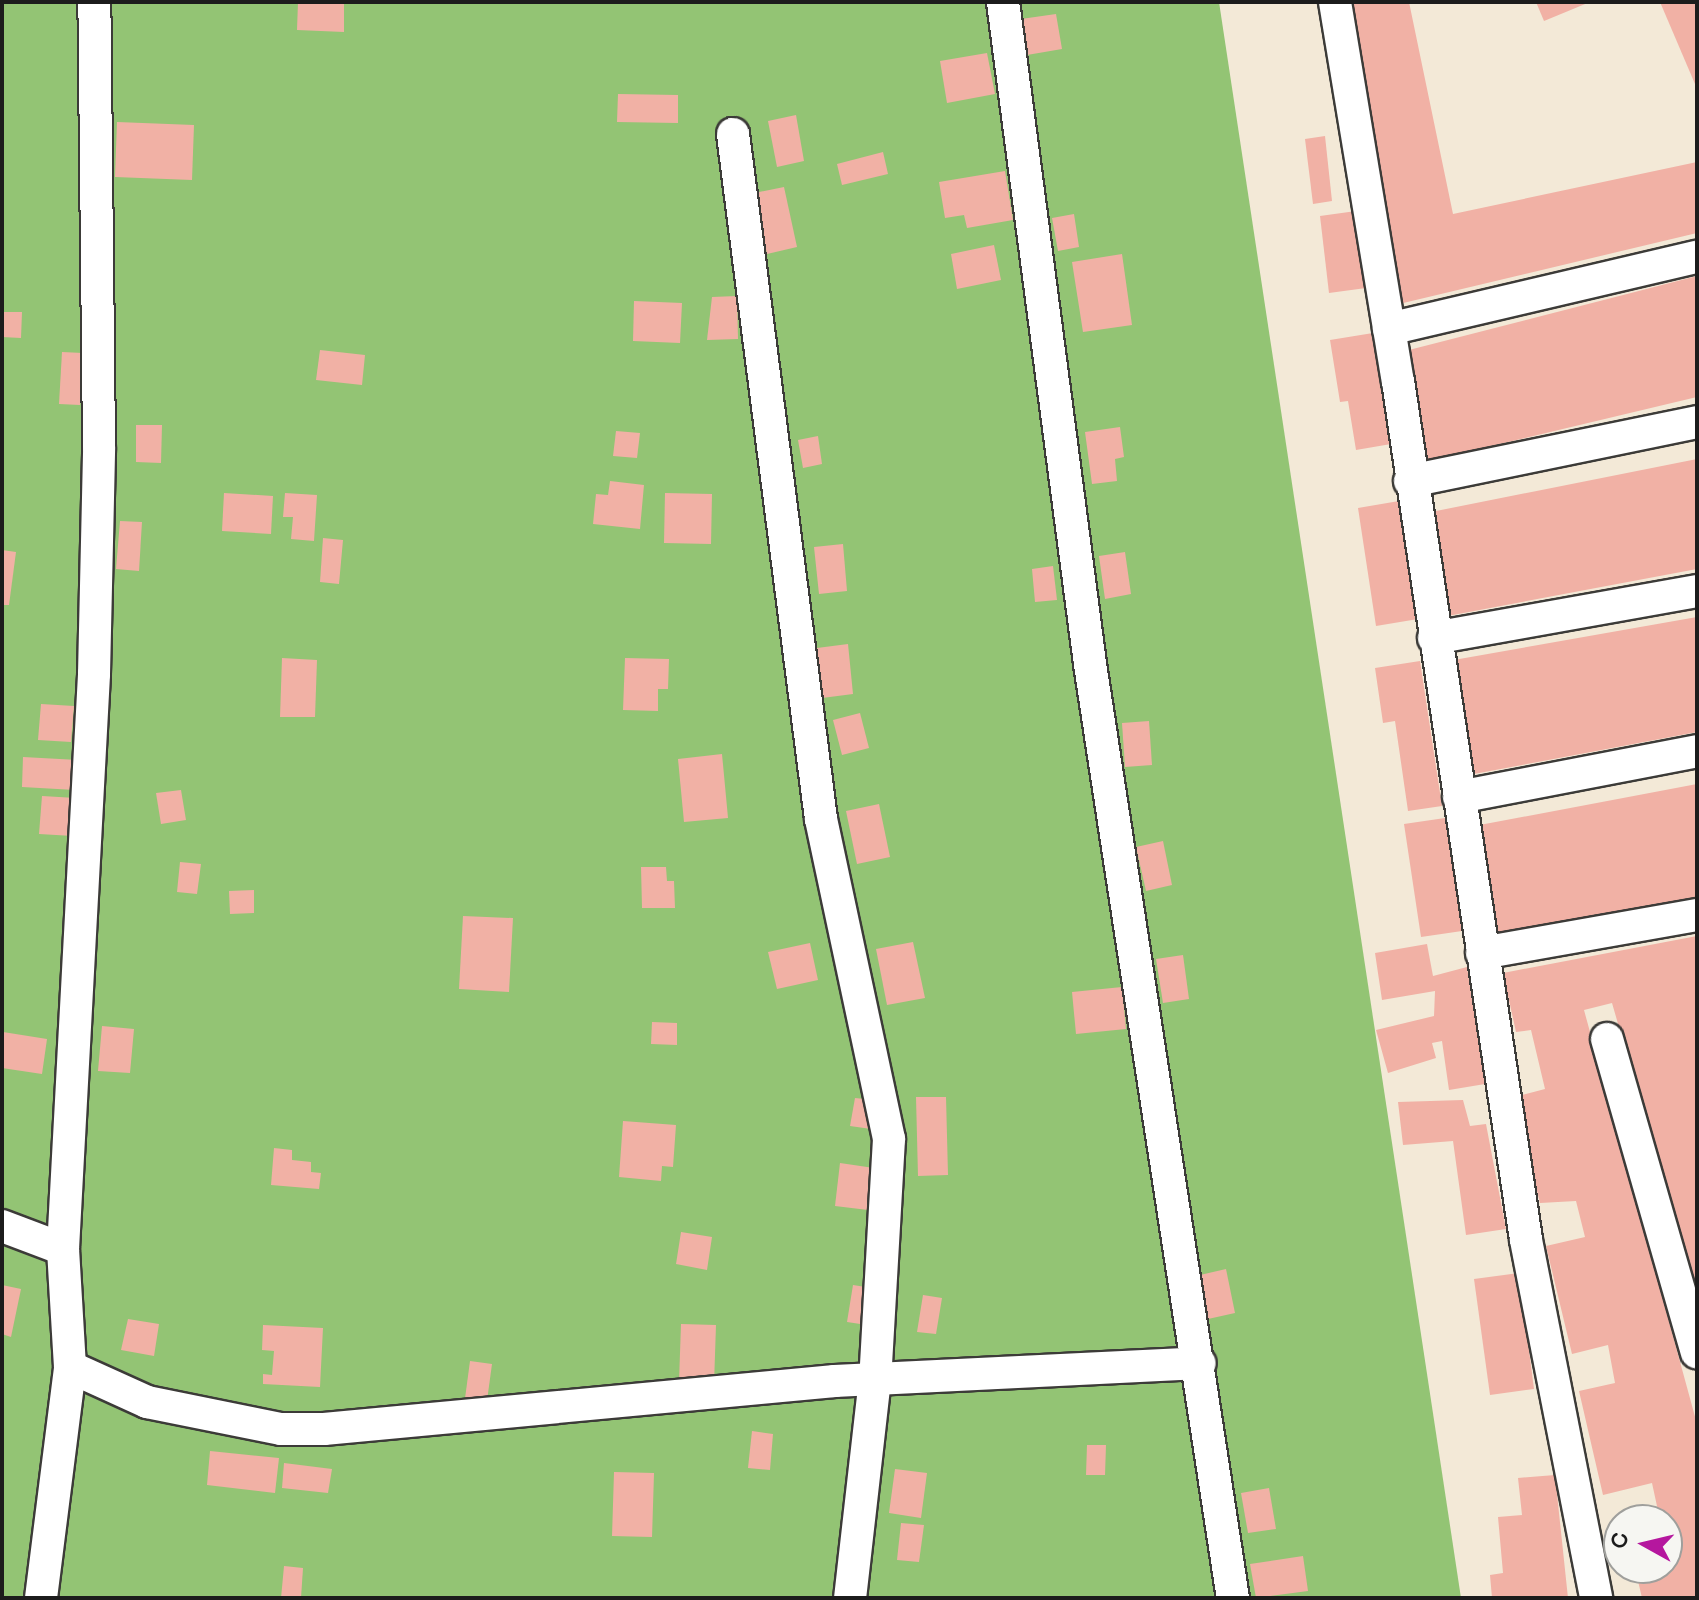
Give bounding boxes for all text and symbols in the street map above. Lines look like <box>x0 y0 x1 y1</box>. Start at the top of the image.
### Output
north arrow <box>1603 1504 1683 1584</box>
text: С <box>1606 1531 1635 1550</box>

